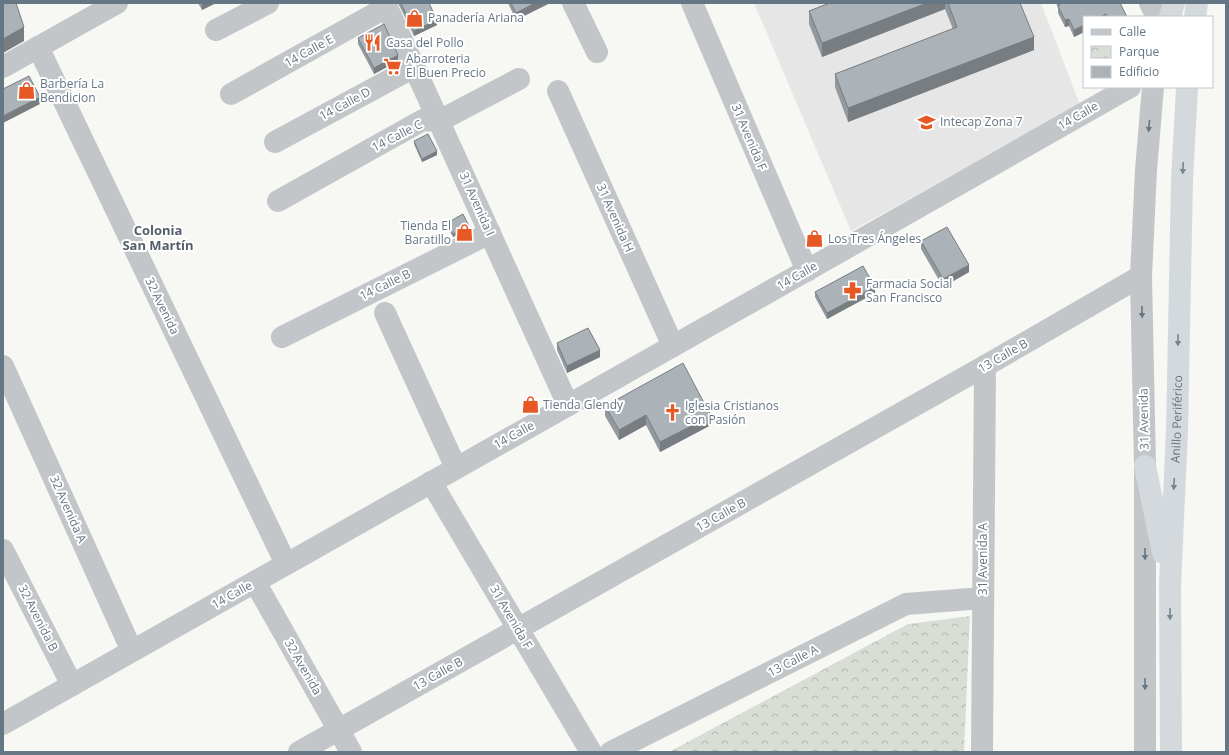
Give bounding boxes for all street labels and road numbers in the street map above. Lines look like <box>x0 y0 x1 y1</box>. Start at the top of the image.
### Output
street label: 14 Calle E <box>281 30 336 71</box>
street label: 14 Calle D <box>316 83 373 124</box>
street label: 14 Calle <box>1055 97 1101 134</box>
street label: 31 Avenida F <box>728 101 771 173</box>
street label: 14 Calle C <box>369 115 425 156</box>
street label: 31 Avenida I <box>456 169 499 238</box>
street label: 31 Avenida H <box>593 181 638 255</box>
street label: 14 Calle <box>774 257 820 294</box>
street label: 14 Calle B <box>356 265 413 304</box>
street label: 32 Avenida <box>141 274 184 337</box>
street label: 13 Calle B <box>975 334 1031 377</box>
street label: Anillo Periférico <box>1167 375 1186 463</box>
street label: 31 Avenida <box>1134 388 1153 450</box>
street label: 14 Calle <box>490 416 537 453</box>
street label: 32 Avenida A <box>46 472 91 546</box>
street label: 13 Calle B <box>693 494 749 535</box>
street label: 31 Avenida A <box>974 522 991 595</box>
street label: 14 Calle <box>208 576 255 613</box>
street label: 32 Avenida B <box>14 582 63 654</box>
street label: 31 Avenida F <box>486 582 537 652</box>
street label: 32 Avenida <box>281 636 326 698</box>
street label: 13 Calle A <box>765 640 821 681</box>
street label: 13 Calle B <box>410 653 466 694</box>

